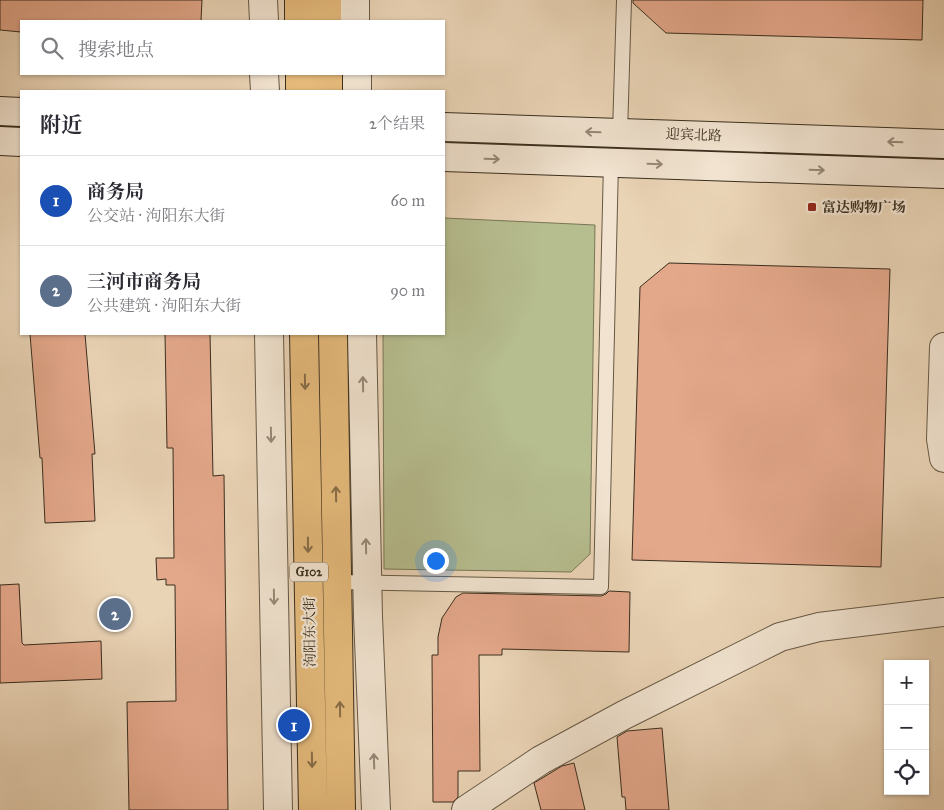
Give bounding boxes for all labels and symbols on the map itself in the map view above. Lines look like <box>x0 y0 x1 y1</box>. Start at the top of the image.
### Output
street label: 迎宾北路 <box>666 126 722 144</box>
one-way arrow <box>585 127 601 136</box>
one-way arrow <box>888 138 904 147</box>
one-way arrow <box>484 154 500 163</box>
one-way arrow <box>647 160 663 169</box>
one-way arrow <box>809 165 825 175</box>
place label: 富达购物广场 <box>822 199 906 216</box>
marker: 富达购物广场 <box>806 201 818 213</box>
one-way arrow <box>301 374 310 390</box>
one-way arrow <box>358 376 368 392</box>
one-way arrow <box>266 426 276 443</box>
one-way arrow <box>331 486 340 502</box>
one-way arrow <box>303 536 313 553</box>
one-way arrow <box>362 539 371 555</box>
your location <box>423 548 449 574</box>
road number: G102 <box>290 562 328 582</box>
one-way arrow <box>269 589 279 605</box>
pin: 2 <box>99 595 131 633</box>
street label: 泃阳东大街 <box>301 597 319 667</box>
one-way arrow <box>335 701 344 717</box>
pin: 1 <box>278 706 310 744</box>
one-way arrow <box>307 752 317 768</box>
one-way arrow <box>369 754 379 770</box>

